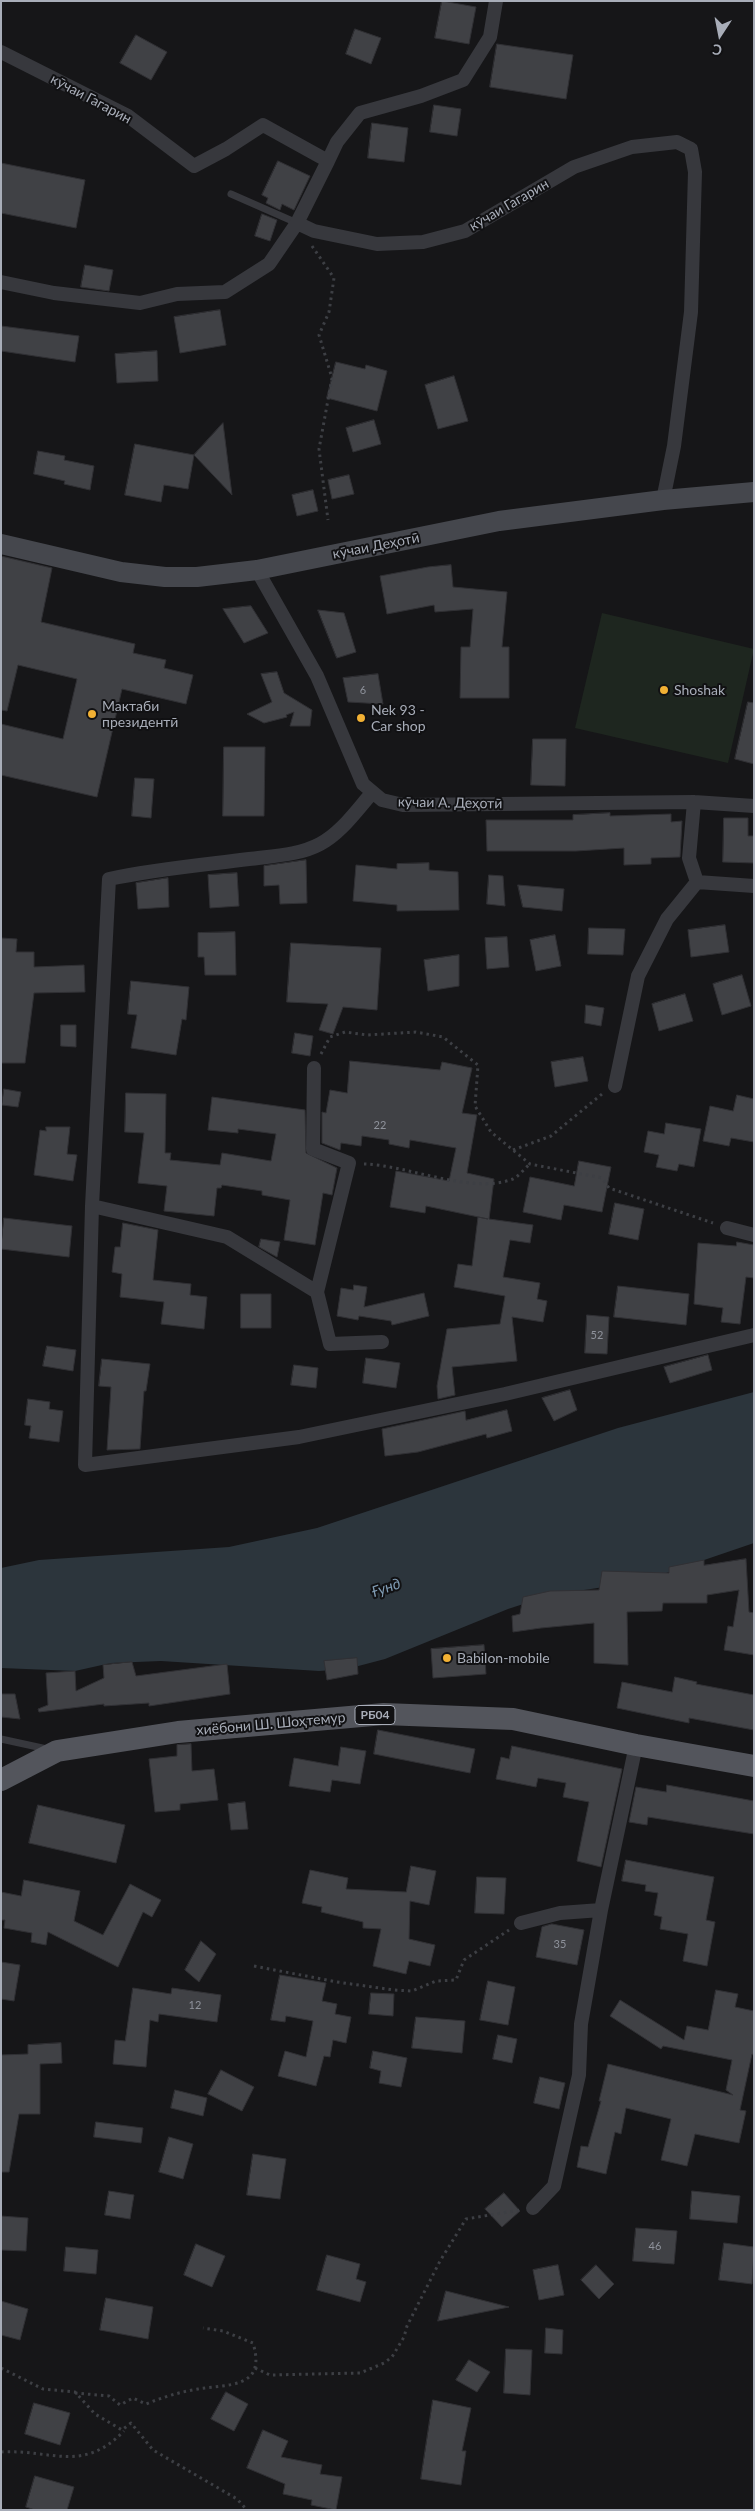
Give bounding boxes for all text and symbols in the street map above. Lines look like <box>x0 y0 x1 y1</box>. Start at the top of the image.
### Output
north arrow <box>695 10 745 60</box>
text: С <box>711 41 723 59</box>
street label: кӯчаи Гагарин <box>48 71 134 127</box>
street label: кӯчаи Гагарин <box>466 175 552 235</box>
street label: кӯчаи Деҳотӣ <box>331 529 421 563</box>
place label: Shoshak <box>674 682 725 698</box>
house number: 6 <box>360 683 366 697</box>
marker: Shoshak <box>658 684 670 696</box>
place label: Мактаби президентӣ <box>102 698 178 730</box>
place label: Nek 93 - Car shop <box>371 702 426 734</box>
marker: Мактаби президентӣ <box>86 708 98 720</box>
marker: Nek 93 - Car shop <box>355 712 367 724</box>
street label: кӯчаи А. Деҳотӣ <box>398 794 502 812</box>
house number: 22 <box>374 1118 386 1132</box>
house number: 52 <box>591 1328 603 1342</box>
water label: Ғунд <box>369 1575 403 1601</box>
place label: Babilon-mobile <box>457 1650 550 1666</box>
marker: Babilon-mobile <box>441 1652 453 1664</box>
road number: РБ04 <box>355 1706 395 1724</box>
street label: хиёбони Ш. Шоҳтемур <box>196 1709 346 1739</box>
house number: 35 <box>554 1937 566 1951</box>
house number: 12 <box>189 1998 201 2012</box>
house number: 46 <box>649 2239 661 2253</box>

